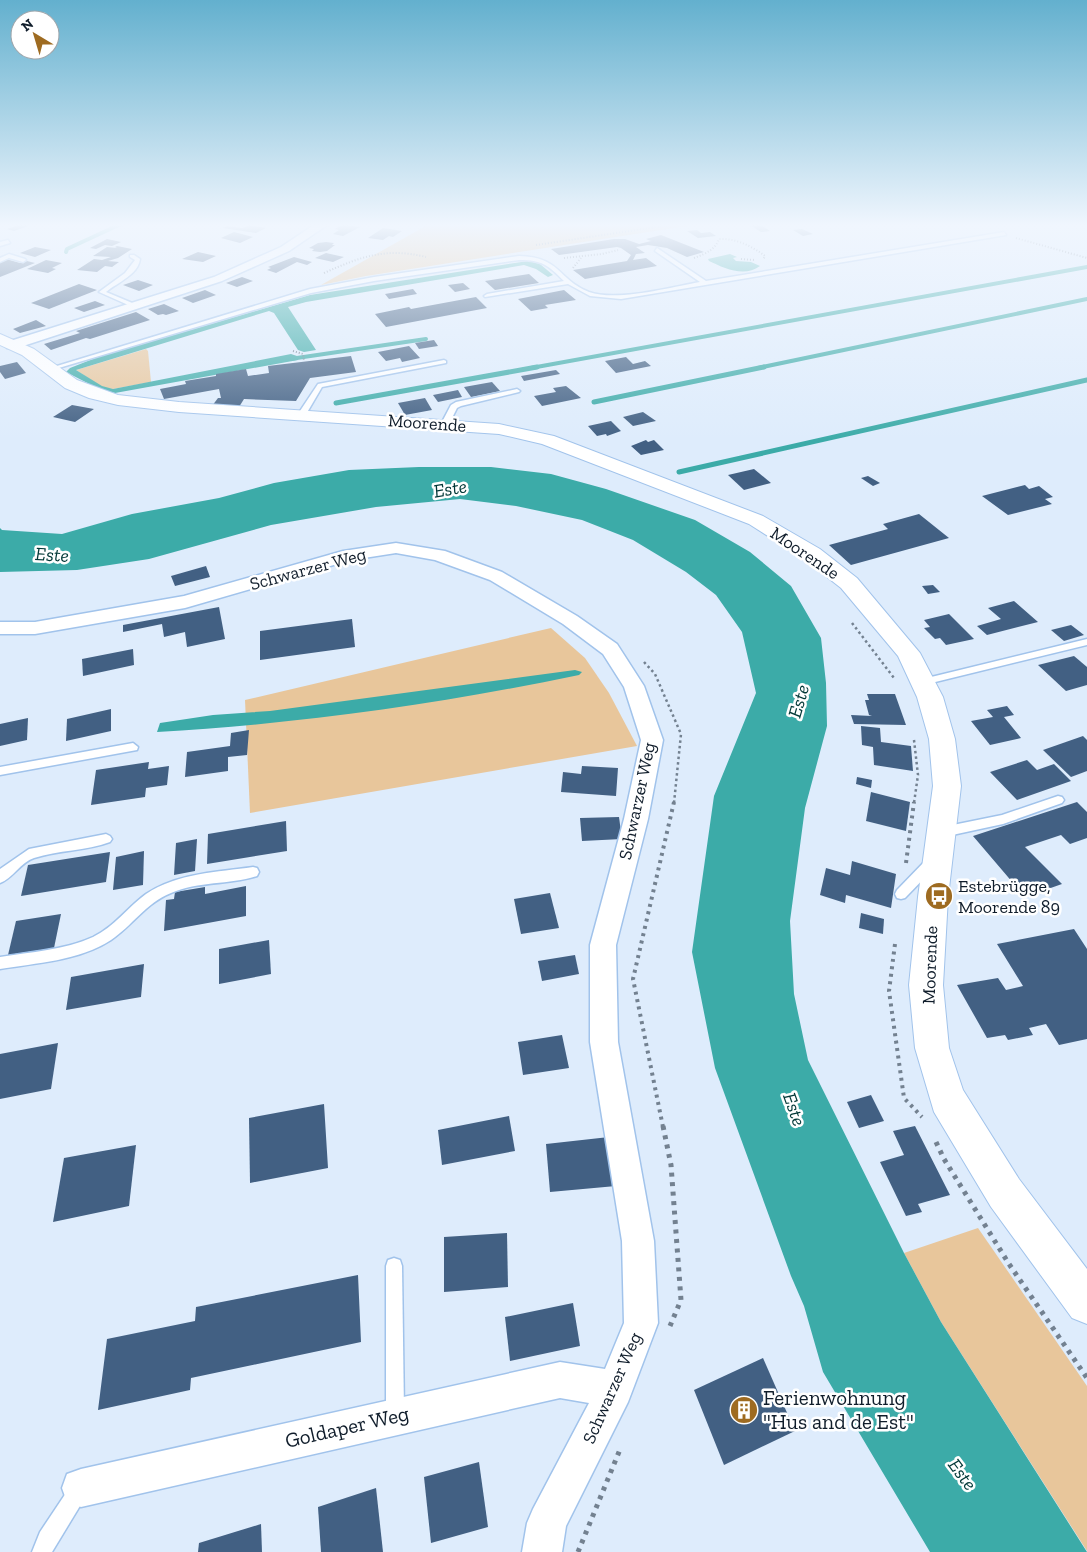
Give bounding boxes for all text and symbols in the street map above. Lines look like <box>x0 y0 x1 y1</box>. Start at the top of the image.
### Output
north arrow <box>10 10 60 60</box>
text: N <box>18 15 37 35</box>
street label: Moorende <box>387 409 467 437</box>
water label: Este <box>432 474 469 503</box>
street label: Moorende <box>766 522 844 584</box>
water label: Este <box>35 542 69 567</box>
street label: Schwarzer Weg <box>247 543 369 595</box>
water label: Este <box>783 682 814 720</box>
street label: Schwarzer Weg <box>614 740 660 862</box>
place label: Estebrügge, Moorende 89 <box>958 875 1060 918</box>
bus stop icon: Estebrügge, Moorende 89 <box>924 881 954 911</box>
street label: Moorende <box>918 925 942 1005</box>
water label: Este <box>778 1089 811 1129</box>
street label: Schwarzer Weg <box>578 1329 646 1447</box>
place label: Ferienwohnung "Hus and de Est" <box>763 1385 914 1434</box>
building icon: Ferienwohnung "Hus and de Est" <box>729 1395 759 1425</box>
street label: Goldaper Weg <box>282 1400 412 1453</box>
water label: Este <box>943 1454 982 1495</box>

